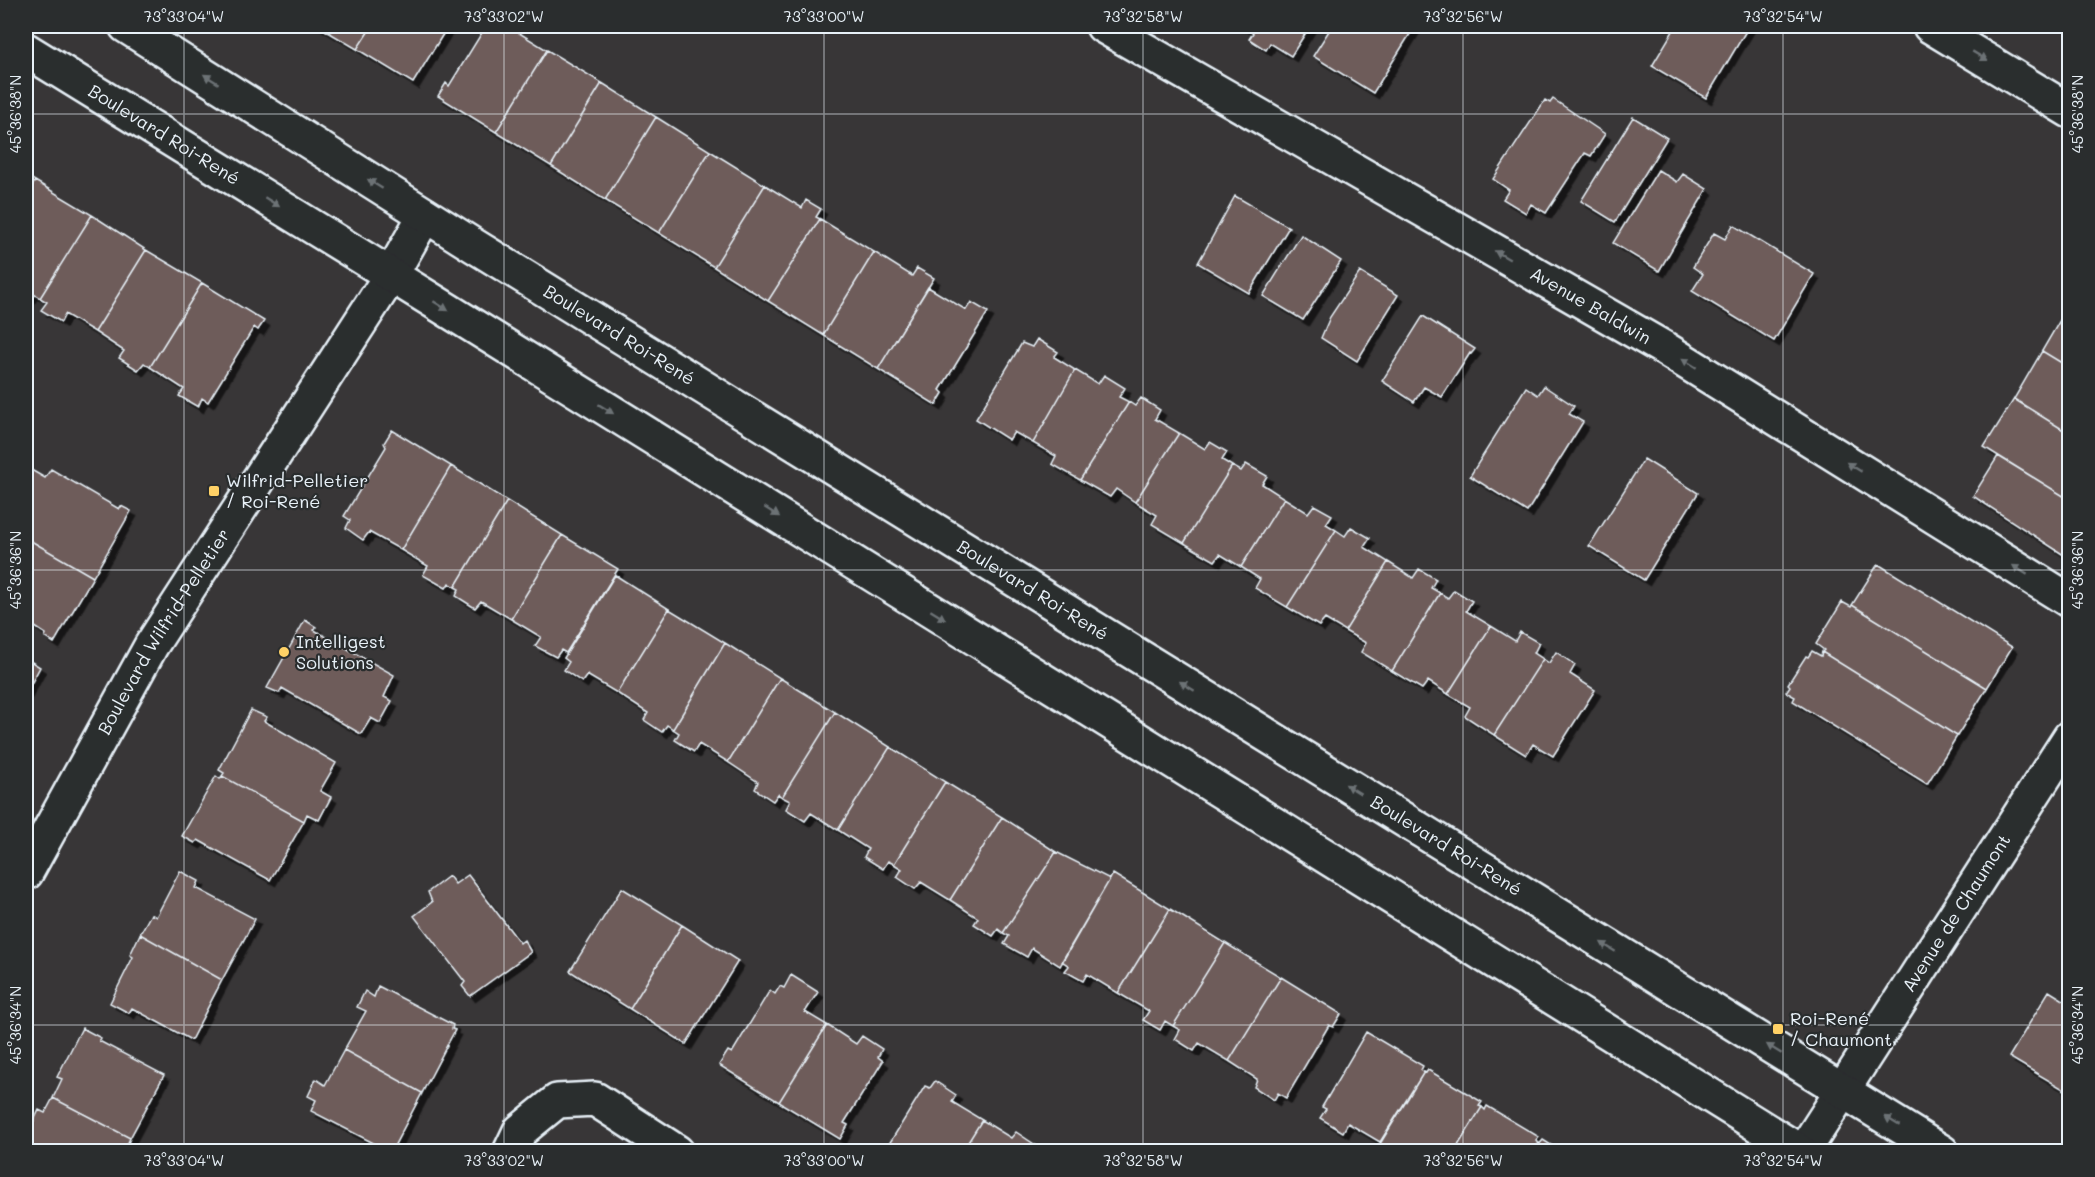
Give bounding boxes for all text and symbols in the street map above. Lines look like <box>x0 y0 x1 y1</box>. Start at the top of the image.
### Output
text: 73°33'04"W <box>144 6 224 26</box>
text: 73°33'02"W <box>464 6 544 26</box>
text: 73°33'00"W <box>784 6 864 26</box>
text: 73°32'58"W <box>1103 6 1183 26</box>
text: 73°32'56"W <box>1423 6 1503 26</box>
text: 73°32'54"W <box>1743 6 1823 26</box>
one-way arrow <box>1972 51 1988 62</box>
one-way arrow <box>203 74 219 85</box>
text: 45°36'38"N <box>5 75 25 153</box>
text: 45°36'38"N <box>2067 75 2087 153</box>
street label: Boulevard Roi-René <box>84 78 245 190</box>
one-way arrow <box>367 178 384 189</box>
one-way arrow <box>264 196 280 207</box>
one-way arrow <box>1494 249 1510 260</box>
street label: Avenue Baldwin <box>1526 261 1656 349</box>
street label: Boulevard Roi-René <box>539 279 700 390</box>
one-way arrow <box>433 300 449 311</box>
one-way arrow <box>1681 358 1697 369</box>
one-way arrow <box>598 403 615 414</box>
one-way arrow <box>1846 461 1863 472</box>
place label: Wilfrid-Pelletier / Roi-René <box>226 468 368 513</box>
marker: Wilfrid-Pelletier / Roi-René <box>207 484 221 498</box>
one-way arrow <box>764 506 780 517</box>
street label: Boulevard Wilfrid-Pelletier <box>92 524 235 739</box>
text: 45°36'36"N <box>5 531 25 609</box>
text: 45°36'36"N <box>2067 531 2087 609</box>
street label: Boulevard Roi-René <box>953 534 1113 645</box>
one-way arrow <box>2012 564 2028 575</box>
one-way arrow <box>930 609 946 620</box>
place label: Intelligest Solutions <box>296 629 386 674</box>
marker: Intelligest Solutions <box>277 645 291 659</box>
one-way arrow <box>1179 681 1195 692</box>
one-way arrow <box>1345 784 1361 795</box>
street label: Boulevard Roi-René <box>1366 789 1527 901</box>
street label: Avenue de Chaumont <box>1896 829 2016 996</box>
one-way arrow <box>1600 941 1616 952</box>
text: 45°36'34"N <box>5 986 25 1064</box>
text: 45°36'34"N <box>2067 986 2087 1064</box>
place label: Roi-René / Chaumont <box>1790 1006 1892 1051</box>
marker: Roi-René / Chaumont <box>1771 1022 1785 1036</box>
one-way arrow <box>1766 1043 1782 1054</box>
one-way arrow <box>1884 1115 1900 1126</box>
text: 73°33'04"W <box>144 1150 224 1170</box>
text: 73°33'02"W <box>464 1150 544 1170</box>
text: 73°33'00"W <box>784 1150 864 1170</box>
text: 73°32'58"W <box>1103 1150 1183 1170</box>
text: 73°32'56"W <box>1423 1150 1503 1170</box>
text: 73°32'54"W <box>1743 1150 1823 1170</box>

